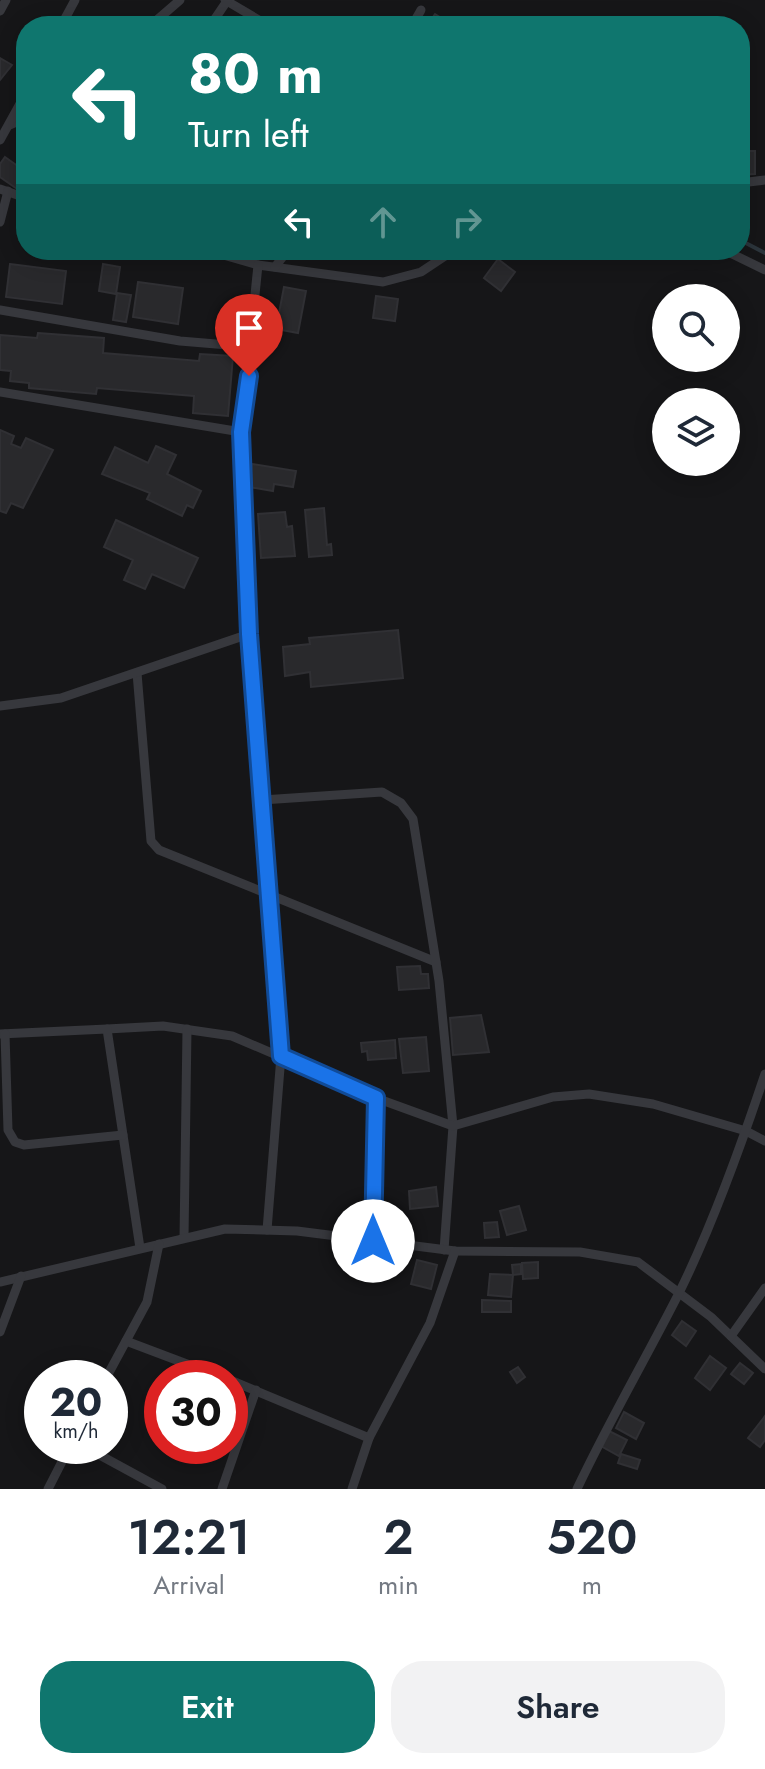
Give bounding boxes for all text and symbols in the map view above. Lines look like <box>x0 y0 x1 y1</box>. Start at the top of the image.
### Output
text: 80 m <box>188 33 323 114</box>
icon: left <box>56 48 160 152</box>
text: Turn left <box>188 108 309 160</box>
icon: left <box>277 200 321 244</box>
icon: ahead <box>361 200 405 244</box>
icon: right <box>445 200 489 244</box>
map controls <box>652 284 740 476</box>
button: search <box>652 284 740 372</box>
pin <box>215 294 283 376</box>
icon: arrive <box>227 306 271 350</box>
button: layers <box>652 388 740 476</box>
position arrow <box>331 1199 415 1283</box>
speed limit sign: 30 <box>144 1360 248 1464</box>
text: 20 <box>50 1373 102 1431</box>
text: km/h <box>53 1417 99 1446</box>
text: 12:21 <box>128 1503 250 1572</box>
text: 2 <box>383 1503 414 1572</box>
text: 520 <box>546 1503 637 1572</box>
text: Arrival <box>153 1566 225 1604</box>
text: min <box>378 1566 419 1604</box>
text: m <box>582 1566 602 1604</box>
button: Exit <box>40 1661 375 1753</box>
button: Share <box>391 1661 725 1753</box>

